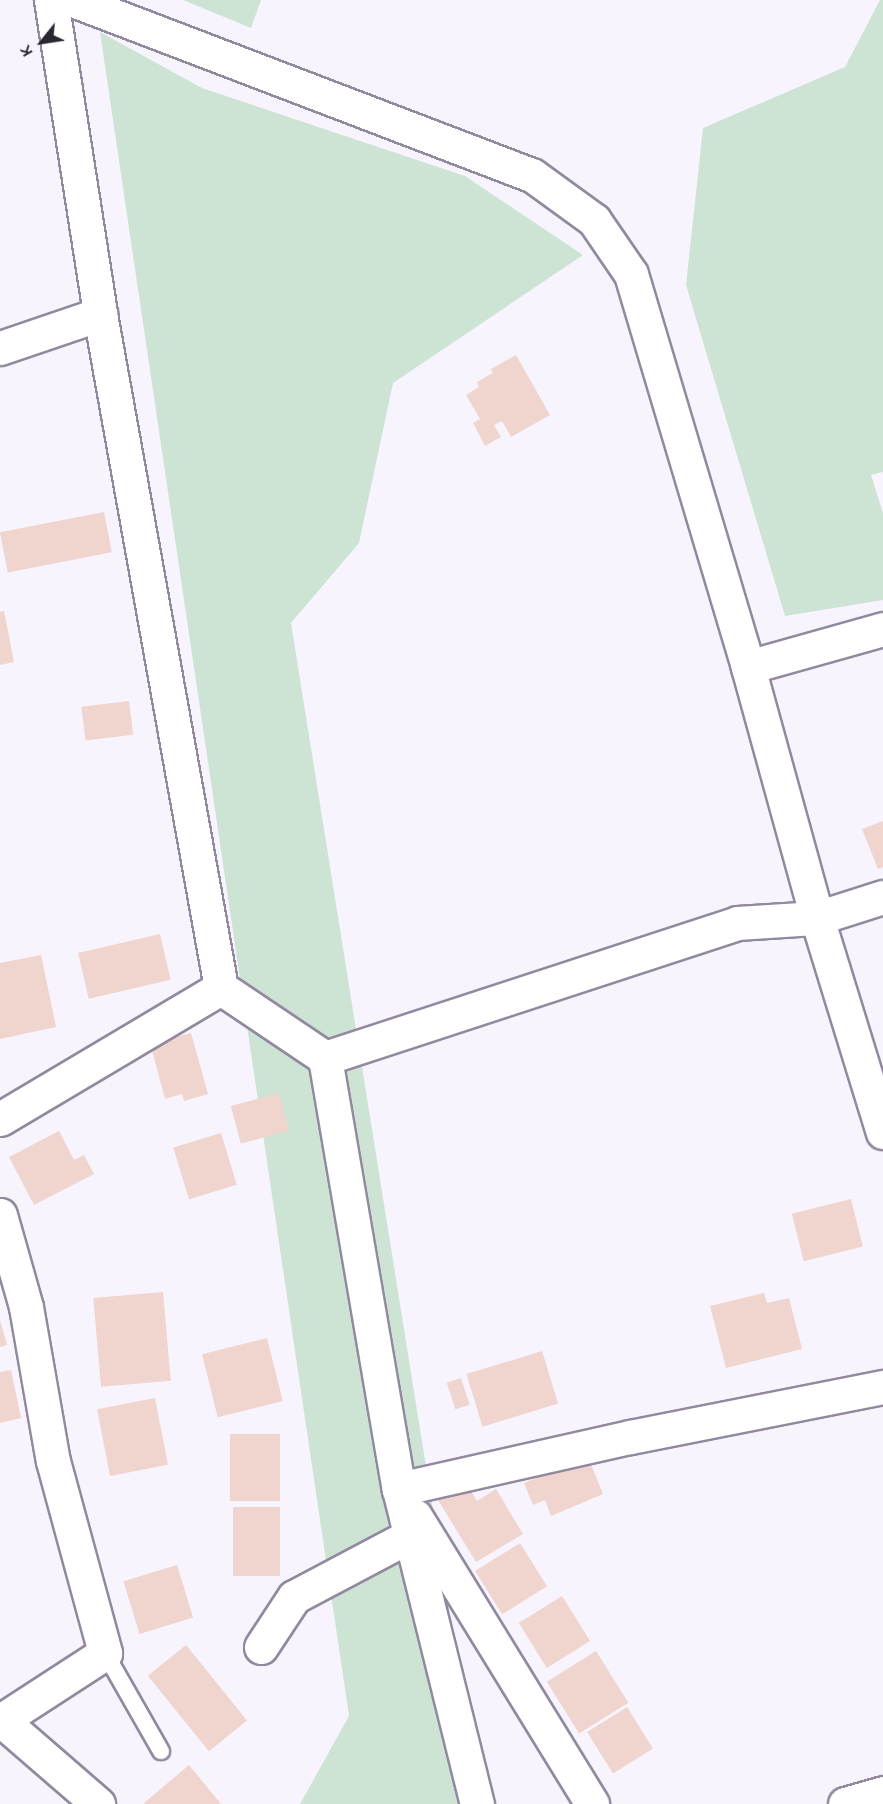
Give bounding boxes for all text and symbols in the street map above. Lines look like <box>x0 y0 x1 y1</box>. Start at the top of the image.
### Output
north arrow <box>12 12 72 72</box>
text: K <box>15 42 37 61</box>

